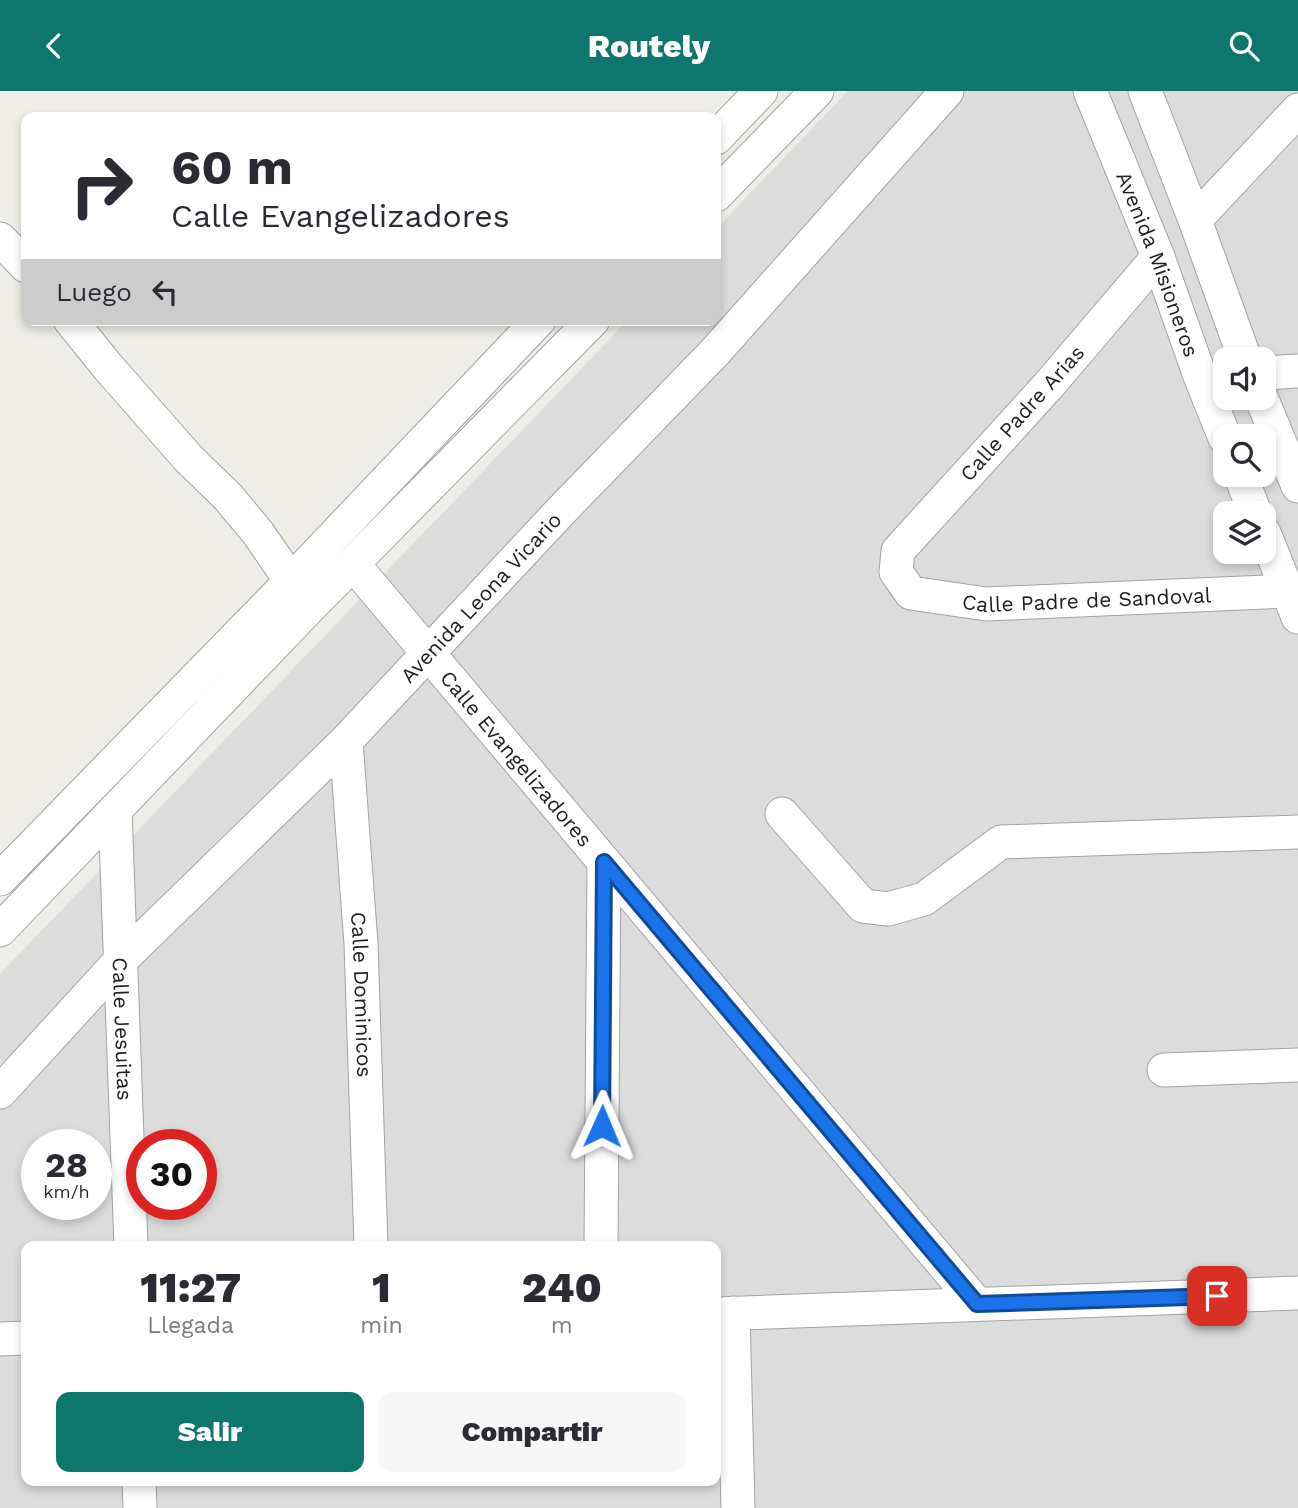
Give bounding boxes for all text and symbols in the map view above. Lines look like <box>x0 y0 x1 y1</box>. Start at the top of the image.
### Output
icon: back <box>35 27 73 65</box>
text: Routely <box>588 27 710 65</box>
icon: search <box>1225 27 1263 65</box>
text: 60 m <box>171 138 293 196</box>
icon: right <box>56 140 147 231</box>
street label: Avenida Misioneros <box>1112 167 1205 360</box>
text: Calle Evangelizadores <box>171 197 510 235</box>
icon: left <box>146 273 184 311</box>
text: Luego <box>56 277 132 307</box>
street label: Calle Padre Arias <box>955 340 1089 486</box>
map controls <box>1213 347 1276 564</box>
button: sound <box>1213 347 1276 410</box>
button: search <box>1213 424 1276 487</box>
button: layers <box>1213 501 1276 564</box>
street label: Avenida Leona Vicario <box>395 507 566 687</box>
street label: Calle Padre de Sandoval <box>961 582 1212 617</box>
street label: Calle Evangelizadores <box>435 665 598 851</box>
street label: Calle Dominicos <box>346 911 378 1078</box>
street label: Calle Jesuitas <box>108 957 138 1101</box>
position arrow <box>565 1089 639 1163</box>
speed limit sign: 30 <box>126 1129 217 1220</box>
text: 28 <box>45 1144 88 1186</box>
text: km/h <box>43 1181 90 1202</box>
text: 11:27 <box>140 1263 241 1312</box>
text: 1 <box>372 1263 391 1312</box>
text: 240 <box>522 1263 602 1312</box>
pin <box>1187 1266 1247 1326</box>
icon: arrive <box>1198 1277 1236 1315</box>
text: Llegada <box>147 1312 234 1339</box>
text: min <box>360 1312 403 1339</box>
text: m <box>551 1312 573 1339</box>
button: Salir <box>56 1392 364 1472</box>
button: Compartir <box>378 1392 686 1472</box>

